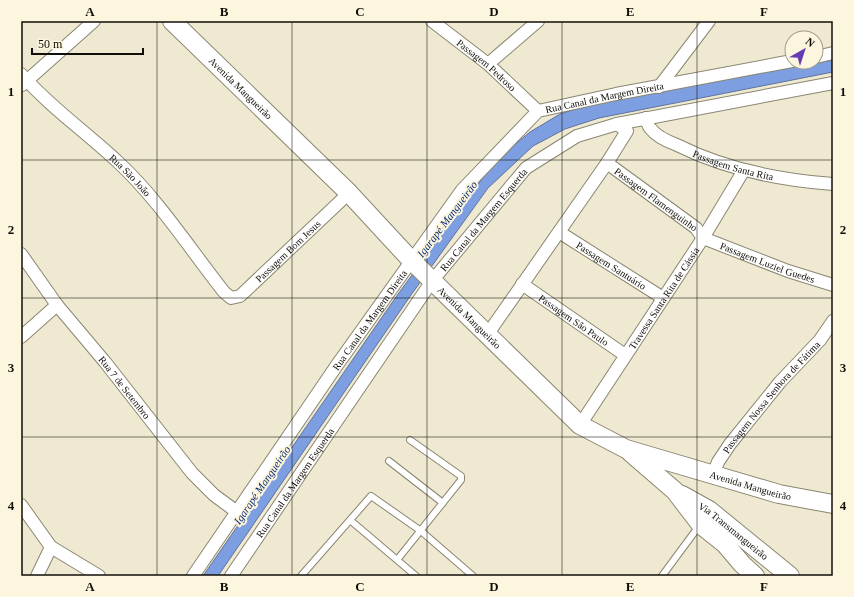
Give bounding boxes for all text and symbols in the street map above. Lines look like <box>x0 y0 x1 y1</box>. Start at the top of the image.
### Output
text: A <box>85 4 95 19</box>
text: B <box>220 4 229 19</box>
text: C <box>355 4 365 19</box>
text: D <box>489 4 499 19</box>
text: E <box>626 4 634 19</box>
text: F <box>760 4 768 19</box>
scale bar <box>32 30 143 56</box>
north arrow <box>784 30 824 70</box>
text: N <box>803 35 817 49</box>
text: 50 m <box>38 37 63 51</box>
street label: Passagem Pedroso <box>455 37 518 93</box>
street label: Avenida Mangueirão <box>207 55 275 121</box>
street label: Rua Canal da Margem Direita <box>544 80 665 115</box>
text: 1 <box>8 84 14 99</box>
text: 1 <box>840 84 846 99</box>
street label: Passagem Santa Rita <box>691 148 775 182</box>
street label: Rua São João <box>107 152 153 198</box>
street label: Passagem Flamenguinho <box>613 165 700 233</box>
street label: Rua Canal da Margem Esquerda <box>437 166 529 273</box>
water label: Igarapé Mangueirão <box>414 178 480 260</box>
street label: Passagem Bom Jesus <box>253 218 322 284</box>
text: 2 <box>8 222 14 237</box>
text: 2 <box>840 222 846 237</box>
street label: Passagem Santuário <box>574 239 648 291</box>
street label: Passagem Luziel Guedes <box>719 240 816 285</box>
street label: Travessa Santa Rita de Cássia <box>626 244 701 351</box>
street label: Rua Canal da Margem Direita <box>330 267 409 372</box>
street label: Avenida Mangueirão <box>436 284 504 351</box>
street label: Passagem São Paulo <box>537 292 611 348</box>
street label: Passagem Nossa Senhora de Fátima <box>720 338 822 455</box>
street label: Rua 7 de Setembro <box>97 354 153 421</box>
text: 3 <box>8 360 15 375</box>
text: 3 <box>840 360 847 375</box>
street label: Rua Canal da Margem Esquerda <box>253 425 336 539</box>
water label: Igarapé Mangueirão <box>231 443 293 527</box>
street label: Avenida Mangueirão <box>709 468 792 502</box>
text: 4 <box>8 498 15 513</box>
text: 4 <box>840 498 847 513</box>
street label: Via Transmangueirão <box>697 500 771 562</box>
text: A <box>85 579 95 594</box>
text: B <box>220 579 229 594</box>
text: C <box>355 579 365 594</box>
text: D <box>489 579 499 594</box>
text: E <box>626 579 634 594</box>
text: F <box>760 579 768 594</box>

